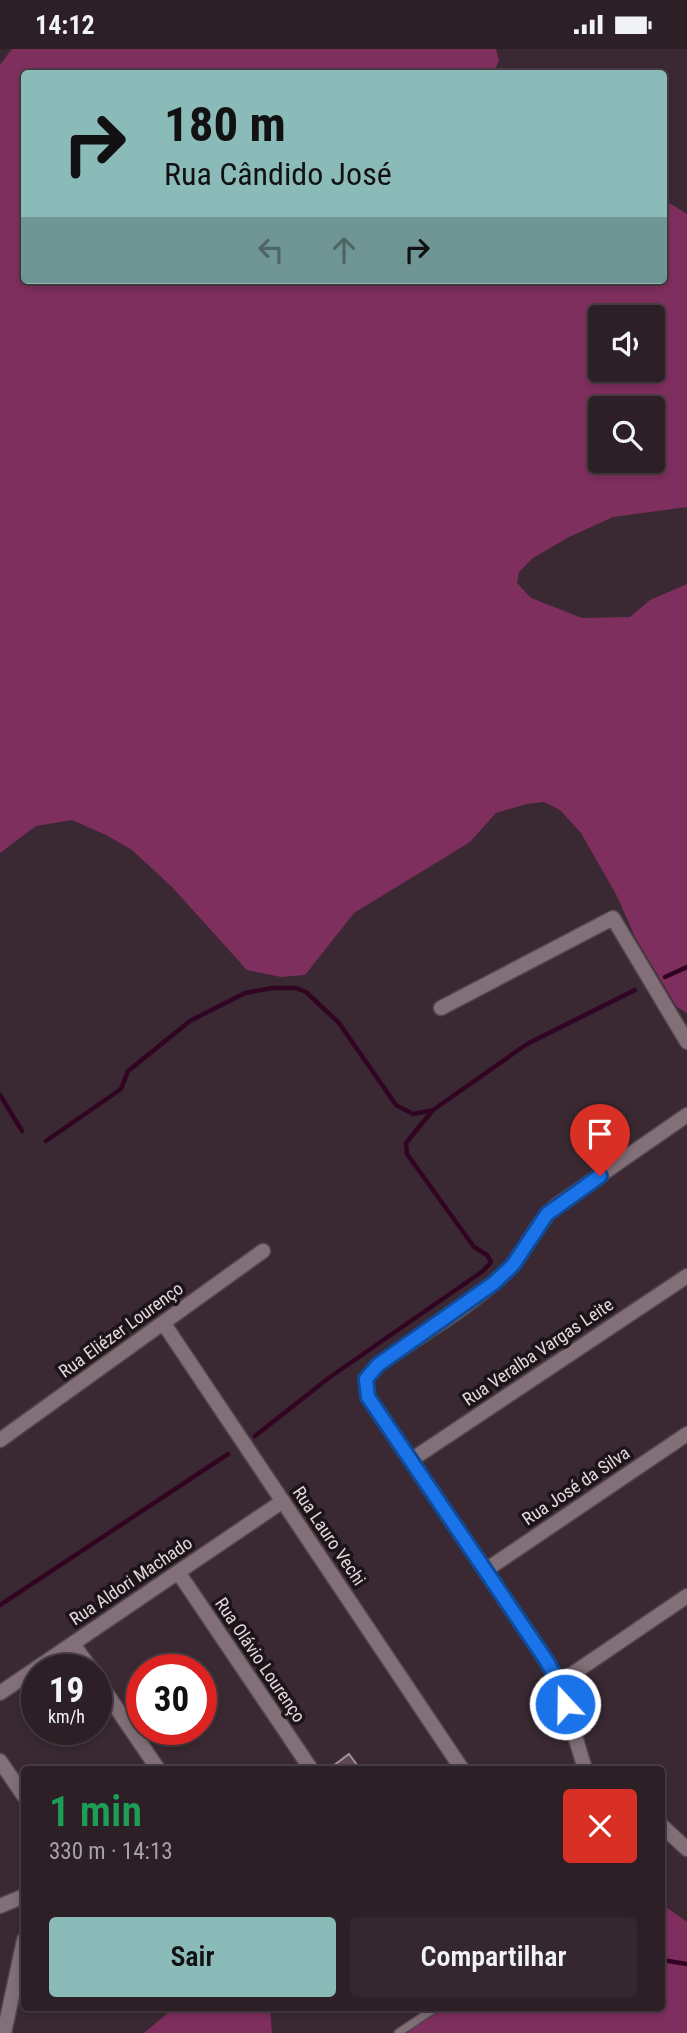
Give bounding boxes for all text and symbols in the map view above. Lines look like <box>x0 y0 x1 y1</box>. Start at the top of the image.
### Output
text: 14:12 <box>35 10 95 40</box>
text: 180 m <box>164 96 286 153</box>
icon: right <box>49 98 140 189</box>
text: Rua Cândido José <box>164 155 392 193</box>
icon: left <box>252 231 290 269</box>
icon: ahead <box>325 231 363 269</box>
icon: right <box>398 231 436 269</box>
map controls <box>588 305 665 473</box>
button: sound <box>588 305 665 382</box>
button: search <box>588 396 665 473</box>
pin <box>570 1104 630 1176</box>
icon: arrive <box>581 1115 619 1153</box>
street label: Rua Eliézer Lourenço <box>54 1277 187 1382</box>
street label: Rua Veralba Vargas Leite <box>458 1293 617 1410</box>
street label: Rua José da Silva <box>518 1442 633 1529</box>
street label: Rua Lauro Vechi <box>289 1482 370 1589</box>
street label: Rua Aldori Machado <box>66 1532 196 1629</box>
street label: Rua Olávio Lourenço <box>211 1594 310 1726</box>
speed limit sign: 30 <box>126 1654 217 1745</box>
position arrow <box>528 1667 602 1741</box>
text: 19 <box>49 1670 84 1711</box>
text: km/h <box>48 1706 85 1727</box>
text: 1 min <box>49 1787 142 1836</box>
button: close <box>563 1789 637 1863</box>
text: 330 m · 14:13 <box>49 1838 173 1865</box>
button: Sair <box>49 1917 336 1997</box>
button: Compartilhar <box>350 1917 637 1997</box>

